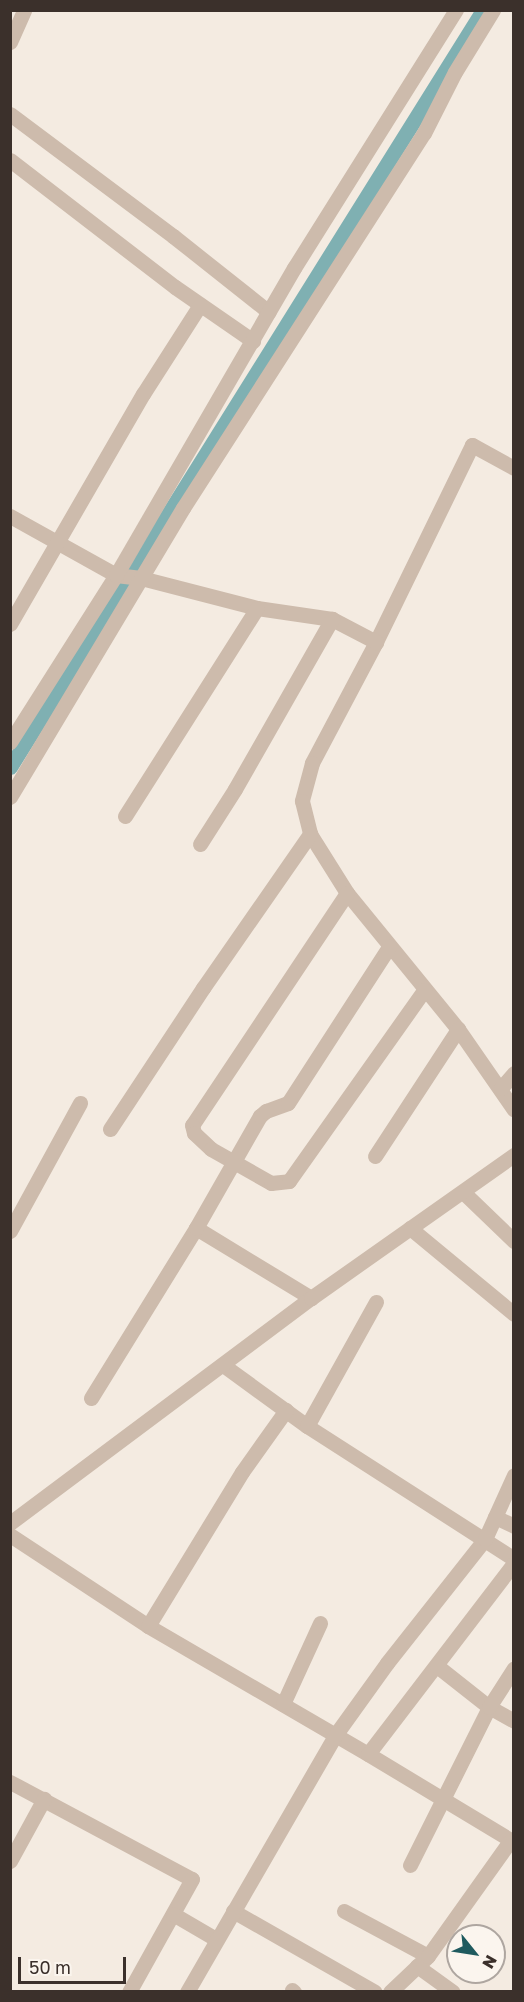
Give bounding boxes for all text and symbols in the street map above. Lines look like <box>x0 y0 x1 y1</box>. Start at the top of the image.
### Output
north arrow <box>446 1924 506 1984</box>
scale bar <box>21 1945 129 1983</box>
text: N <box>478 1952 502 1972</box>
text: 50 m <box>29 1956 71 1978</box>

